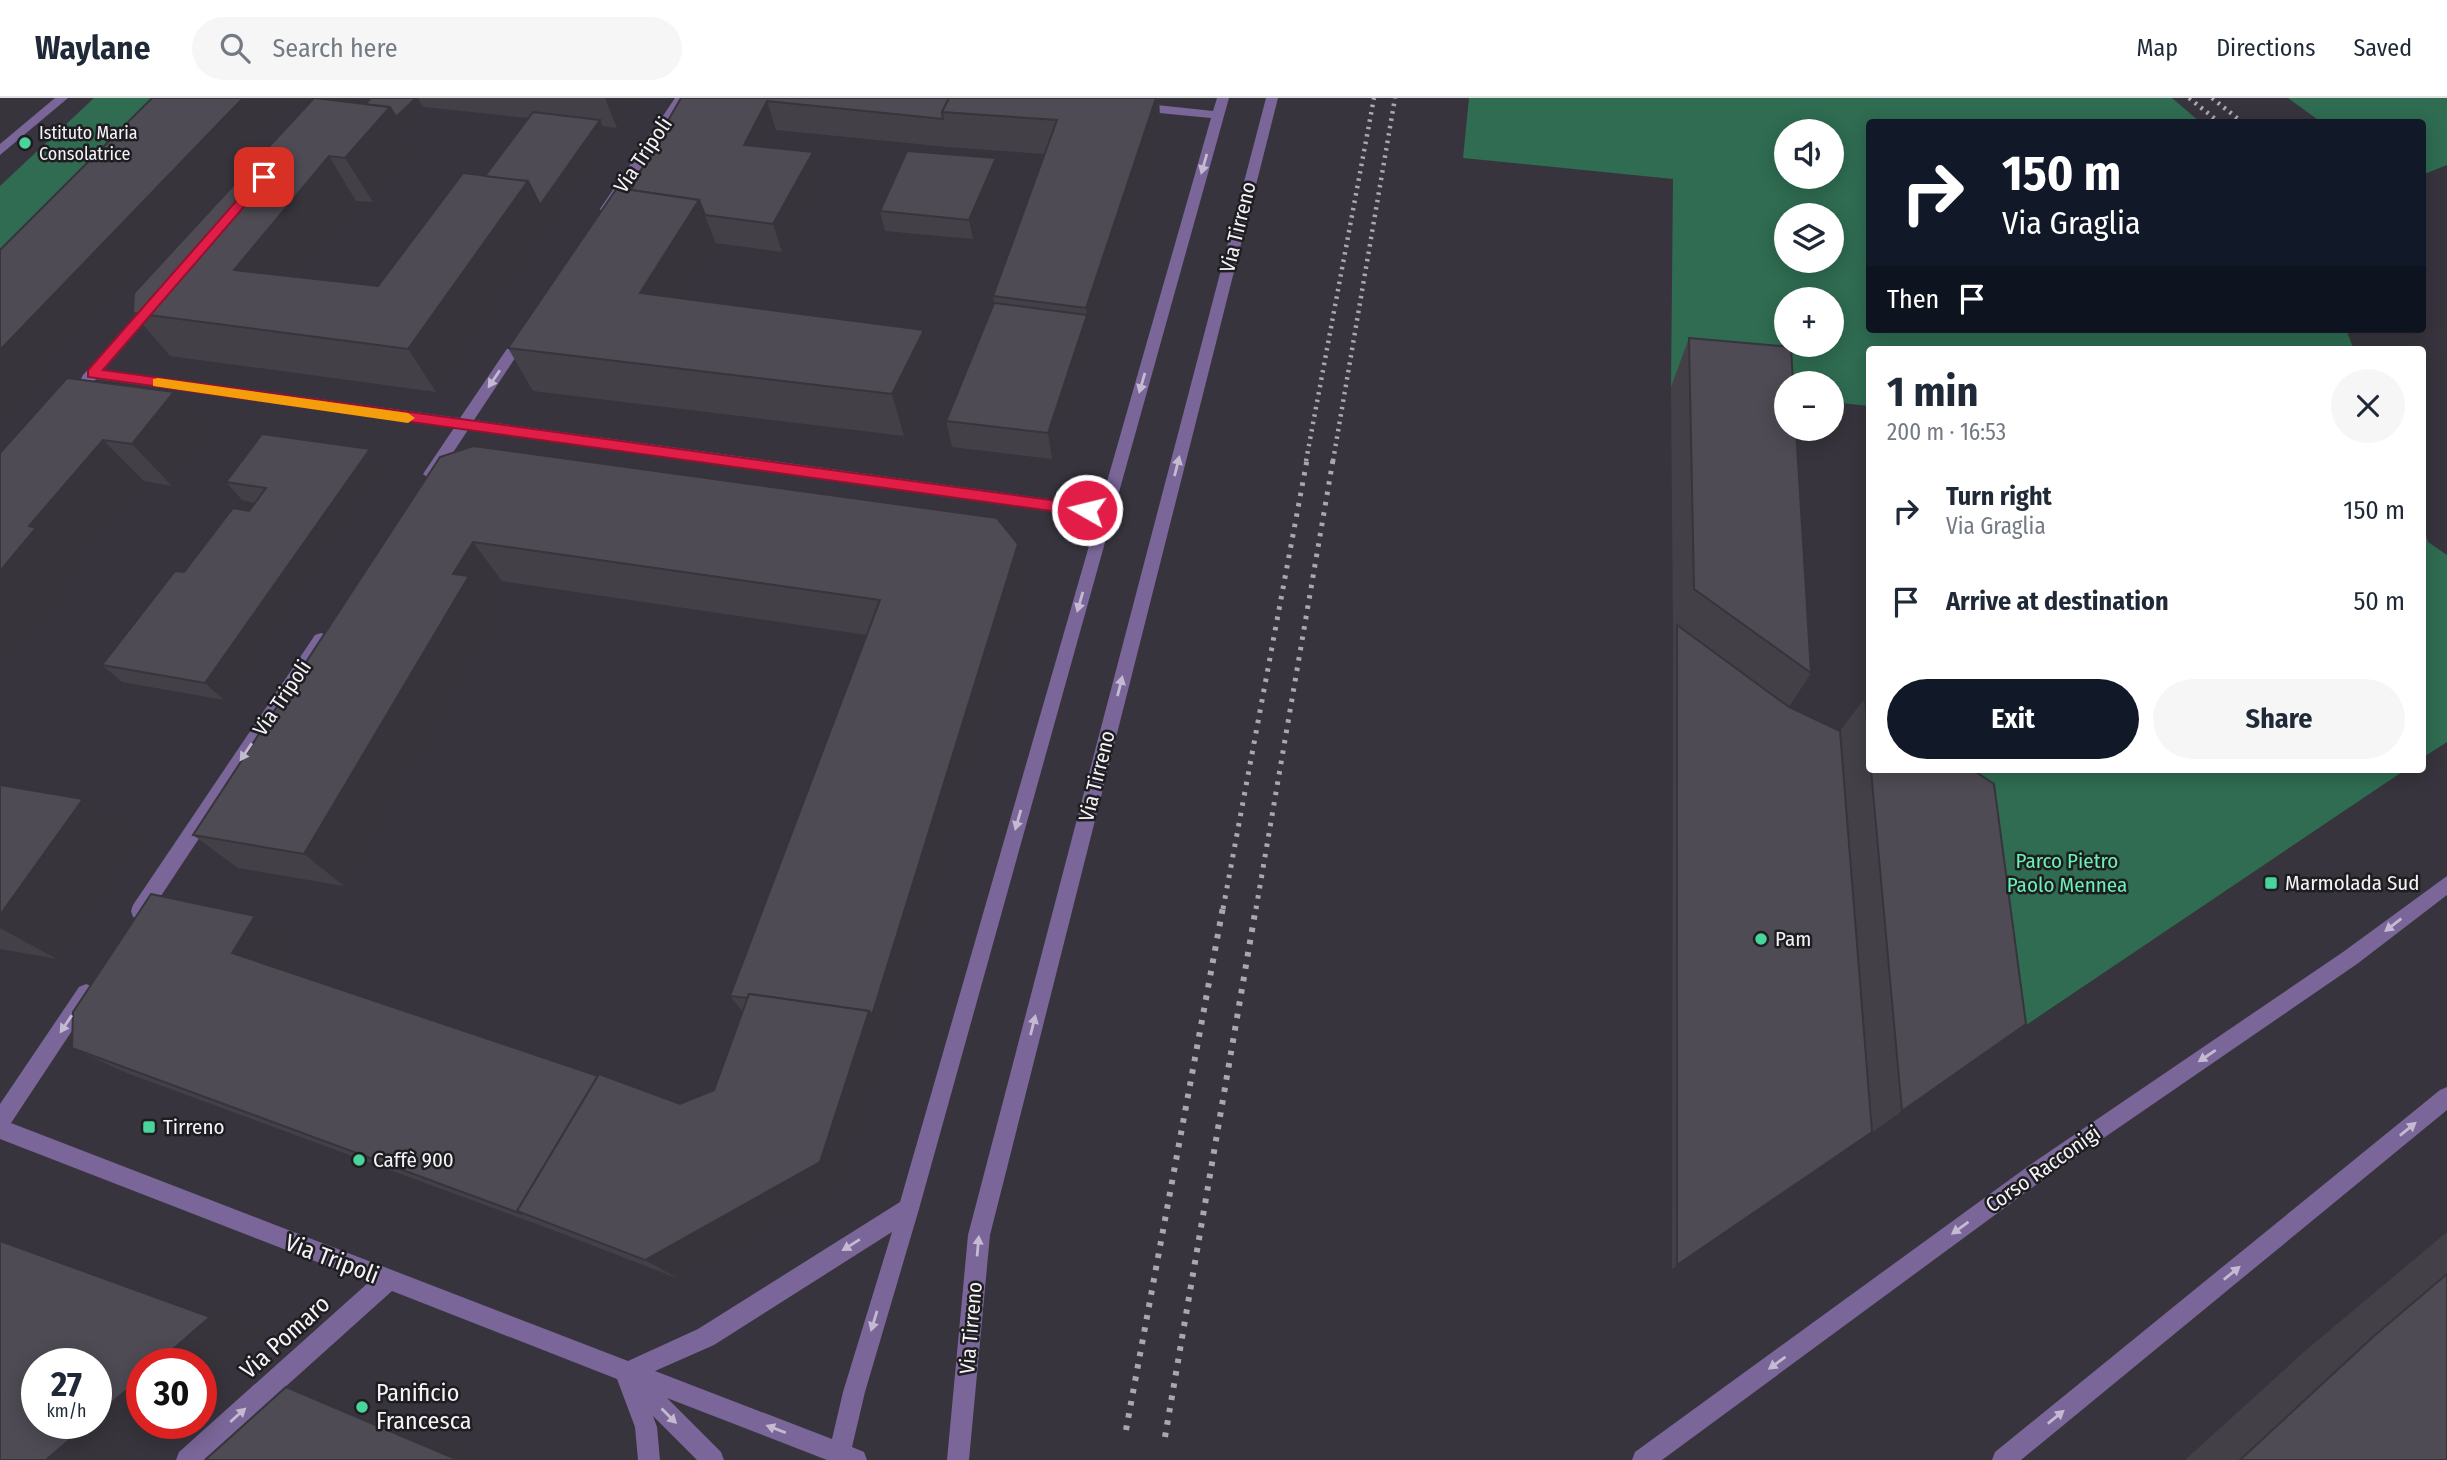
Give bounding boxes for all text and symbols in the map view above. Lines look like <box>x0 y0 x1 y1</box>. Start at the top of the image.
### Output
search box <box>192 17 682 80</box>
text: Waylane <box>35 28 150 68</box>
icon: search <box>216 29 254 67</box>
text: Search here <box>272 33 398 64</box>
text: Map <box>2137 34 2178 62</box>
text: Directions <box>2216 34 2315 62</box>
text: Saved <box>2353 34 2412 62</box>
street label: Via Tripoli <box>608 112 678 198</box>
map controls <box>1774 119 1844 441</box>
button: sound <box>1774 119 1844 189</box>
place label: Istituto Maria Consolatrice <box>39 122 138 165</box>
marker: Istituto Maria Consolatrice <box>17 135 33 151</box>
text: 150 m <box>2002 144 2121 203</box>
pin <box>234 147 294 207</box>
icon: right <box>1887 147 1978 238</box>
one-way arrow <box>1198 153 1209 175</box>
icon: arrive <box>245 158 283 196</box>
street label: Via Tirreno <box>1214 179 1262 275</box>
button: layers <box>1774 203 1844 273</box>
text: Via Graglia <box>2002 204 2141 242</box>
icon: arrive <box>1953 280 1991 318</box>
text: Then <box>1887 284 1939 315</box>
button: + <box>1774 287 1844 357</box>
text: 1 min <box>1887 367 1978 417</box>
one-way arrow <box>487 369 500 389</box>
button: close <box>2331 369 2405 443</box>
button: − <box>1774 371 1844 441</box>
one-way arrow <box>1137 372 1147 393</box>
text: 200 m · 16:53 <box>1887 418 2006 446</box>
one-way arrow <box>1172 455 1183 477</box>
position arrow <box>1050 473 1124 547</box>
text: Turn right <box>1946 481 2052 512</box>
icon: right <box>1887 492 1925 530</box>
text: 150 m <box>2343 495 2405 526</box>
text: Via Graglia <box>1946 512 2046 540</box>
icon: arrive <box>1887 583 1925 621</box>
text: Arrive at destination <box>1946 586 2169 617</box>
text: 50 m <box>2353 586 2405 617</box>
one-way arrow <box>1075 591 1085 612</box>
street label: Via Tripoli <box>247 655 317 741</box>
one-way arrow <box>1115 675 1126 697</box>
button: Exit <box>1887 679 2139 759</box>
button: Share <box>2153 679 2405 759</box>
street label: Via Tirreno <box>1073 728 1121 824</box>
one-way arrow <box>240 743 253 762</box>
one-way arrow <box>1013 810 1023 831</box>
park label: Parco Pietro Paolo Mennea <box>2007 848 2127 898</box>
place label: Marmolada Sud <box>2285 870 2420 896</box>
marker: Marmolada Sud <box>2263 875 2279 891</box>
one-way arrow <box>2384 918 2402 932</box>
place label: Pam <box>1775 926 1811 952</box>
marker: Pam <box>1753 931 1769 947</box>
one-way arrow <box>59 1014 72 1033</box>
one-way arrow <box>1028 1014 1039 1036</box>
one-way arrow <box>2198 1049 2216 1063</box>
place label: Tirreno <box>163 1114 225 1140</box>
marker: Tirreno <box>141 1119 157 1135</box>
street label: Corso Racconigi <box>1980 1120 2106 1218</box>
one-way arrow <box>2399 1121 2417 1136</box>
place label: Caffè 900 <box>373 1147 454 1173</box>
marker: Caffè 900 <box>351 1152 367 1168</box>
one-way arrow <box>1951 1221 1969 1235</box>
street label: Via Tripoli <box>281 1228 383 1290</box>
one-way arrow <box>973 1234 984 1256</box>
one-way arrow <box>841 1238 860 1251</box>
one-way arrow <box>2223 1265 2241 1280</box>
street label: Via Tirreno <box>954 1281 988 1375</box>
street label: Via Pomaro <box>235 1290 335 1384</box>
one-way arrow <box>869 1311 879 1332</box>
speed limit sign: 30 <box>126 1348 217 1439</box>
one-way arrow <box>1767 1356 1786 1370</box>
text: 27 <box>51 1363 82 1405</box>
place label: Panificio Francesca <box>376 1379 471 1435</box>
marker: Panificio Francesca <box>354 1399 370 1415</box>
text: km/h <box>46 1400 87 1422</box>
one-way arrow <box>229 1407 246 1423</box>
one-way arrow <box>661 1408 678 1425</box>
one-way arrow <box>2048 1410 2065 1425</box>
one-way arrow <box>765 1424 786 1435</box>

